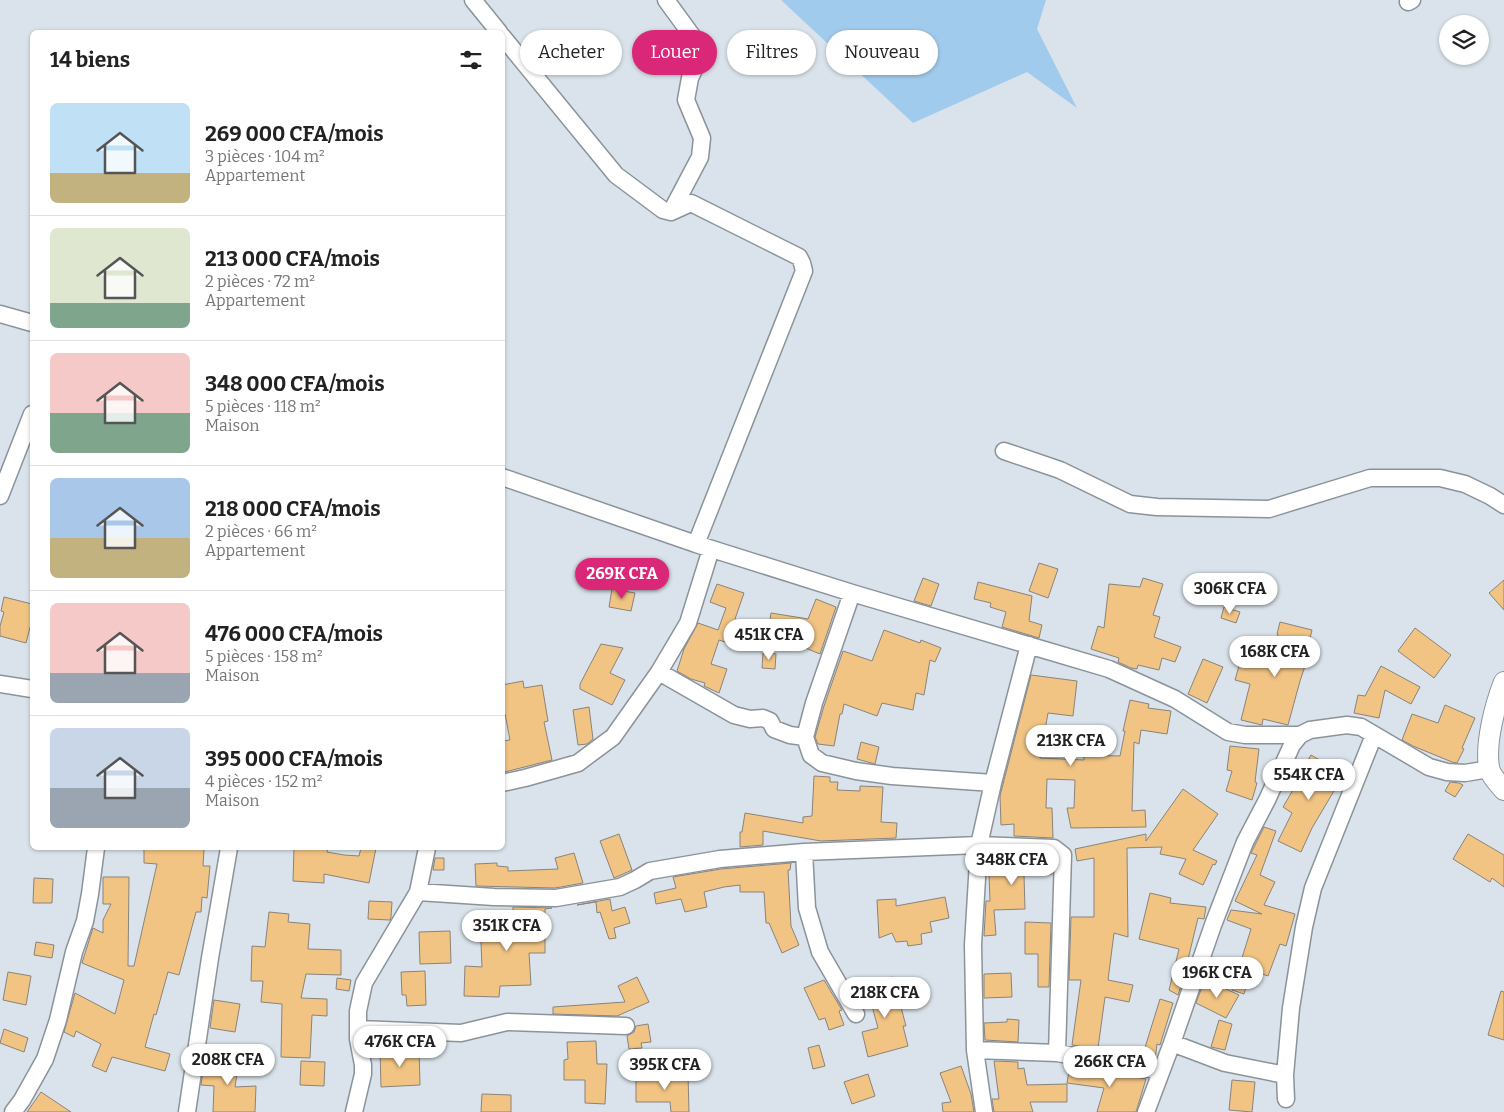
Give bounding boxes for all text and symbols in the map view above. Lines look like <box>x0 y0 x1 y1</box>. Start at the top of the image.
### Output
map controls <box>1439 15 1489 65</box>
button: layers <box>1439 15 1489 65</box>
chip: Acheter <box>520 30 622 75</box>
chip: Louer <box>632 30 717 75</box>
chip: Filtres <box>727 30 816 75</box>
chip: Nouveau <box>826 30 938 75</box>
icon: filters <box>457 46 485 74</box>
text: 14 biens <box>50 47 130 73</box>
text: 269 000 CFA/mois <box>205 121 384 147</box>
icon: home <box>90 123 150 183</box>
text: 3 pièces · 104 m² <box>205 147 325 166</box>
text: Appartement <box>205 166 305 185</box>
text: 213 000 CFA/mois <box>205 246 380 272</box>
icon: home <box>90 248 150 308</box>
text: 2 pièces · 72 m² <box>205 272 315 291</box>
text: Appartement <box>205 291 305 310</box>
text: 348 000 CFA/mois <box>205 371 384 397</box>
icon: home <box>90 373 150 433</box>
text: 5 pièces · 118 m² <box>205 397 321 416</box>
text: Maison <box>205 416 260 435</box>
text: 218 000 CFA/mois <box>205 496 381 522</box>
icon: home <box>90 498 150 558</box>
text: 2 pièces · 66 m² <box>205 522 317 541</box>
text: Appartement <box>205 541 305 560</box>
pin: 269K CFA <box>570 558 674 600</box>
text: 269K CFA <box>586 564 658 583</box>
pin: 306K CFA <box>1178 572 1282 615</box>
text: 306K CFA <box>1194 579 1266 598</box>
pin: 451K CFA <box>717 618 821 661</box>
text: 476 000 CFA/mois <box>205 621 383 647</box>
icon: home <box>90 623 150 683</box>
text: 451K CFA <box>734 625 804 644</box>
pin: 168K CFA <box>1223 636 1327 678</box>
text: 168K CFA <box>1240 642 1310 661</box>
text: 5 pièces · 158 m² <box>205 647 323 666</box>
text: Maison <box>205 666 260 685</box>
pin: 213K CFA <box>1019 724 1123 767</box>
text: 213K CFA <box>1037 731 1105 750</box>
text: 395 000 CFA/mois <box>205 746 383 772</box>
icon: home <box>90 748 150 808</box>
pin: 554K CFA <box>1257 758 1361 801</box>
text: 554K CFA <box>1273 765 1345 784</box>
text: 4 pièces · 152 m² <box>205 772 322 791</box>
text: Maison <box>205 791 260 810</box>
pin: 348K CFA <box>960 844 1064 886</box>
text: 348K CFA <box>976 850 1048 869</box>
pin: 351K CFA <box>455 910 559 952</box>
text: 351K CFA <box>473 916 541 935</box>
pin: 196K CFA <box>1165 956 1269 999</box>
text: 196K CFA <box>1182 963 1252 982</box>
pin: 218K CFA <box>833 976 937 1019</box>
text: 218K CFA <box>850 983 920 1002</box>
pin: 476K CFA <box>348 1026 452 1068</box>
text: 476K CFA <box>364 1032 436 1051</box>
pin: 208K CFA <box>176 1044 280 1086</box>
pin: 266K CFA <box>1058 1046 1162 1088</box>
pin: 395K CFA <box>613 1048 717 1091</box>
text: 208K CFA <box>192 1050 264 1069</box>
text: 266K CFA <box>1074 1052 1146 1071</box>
text: 395K CFA <box>629 1055 701 1074</box>

